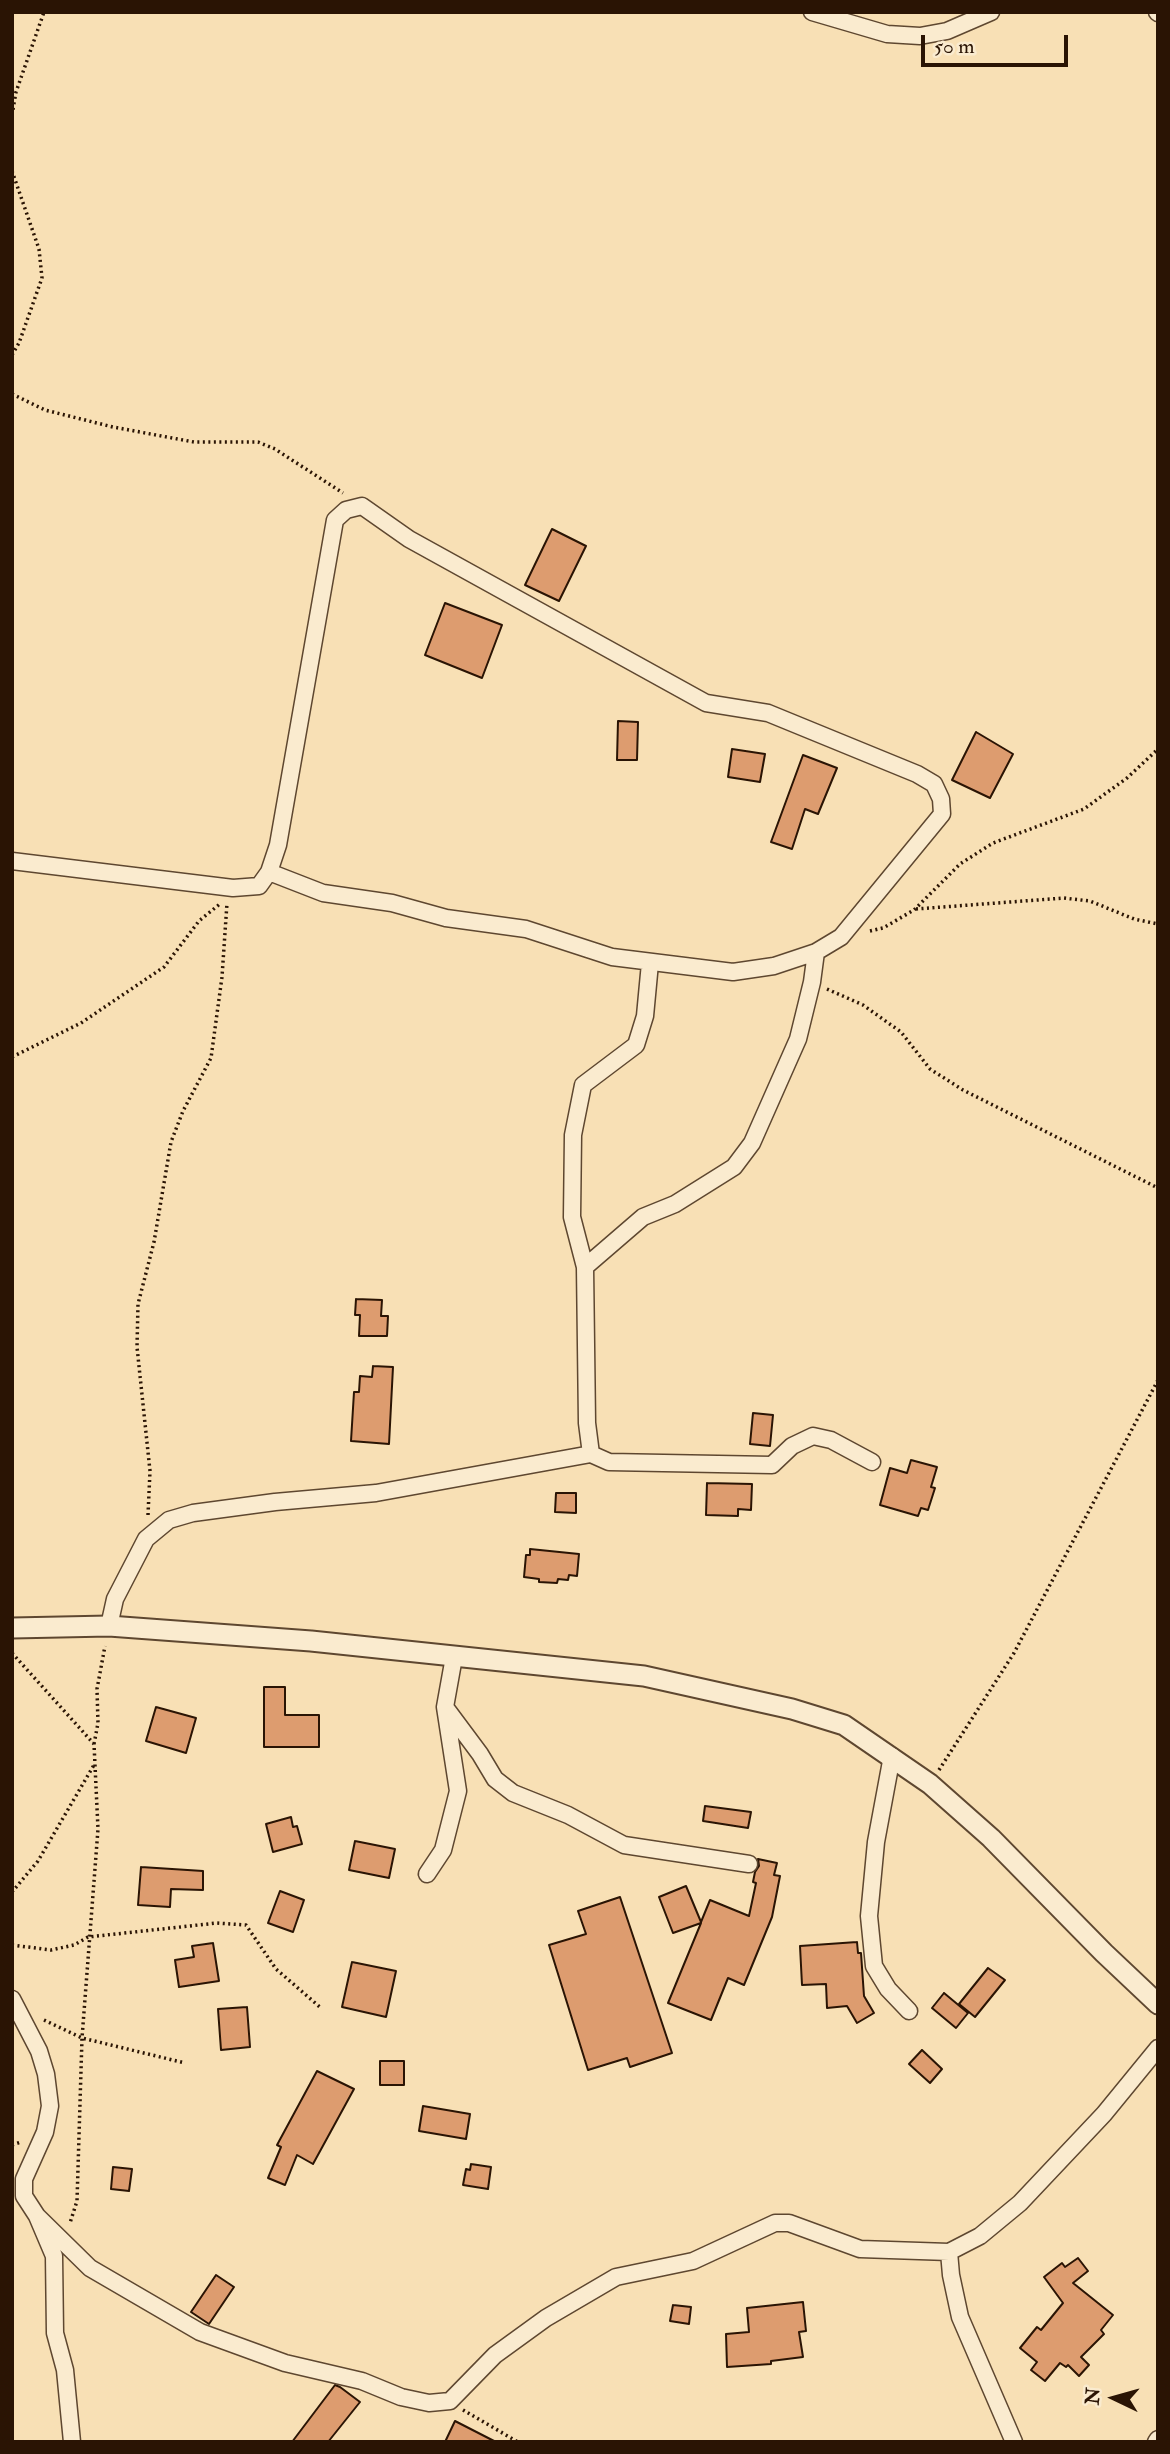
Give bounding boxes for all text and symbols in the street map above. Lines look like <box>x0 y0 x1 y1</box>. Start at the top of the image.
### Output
scale bar <box>925 21 1072 65</box>
text: 50 m <box>934 33 975 60</box>
north arrow <box>1079 2363 1149 2433</box>
text: N <box>1080 2387 1106 2406</box>

